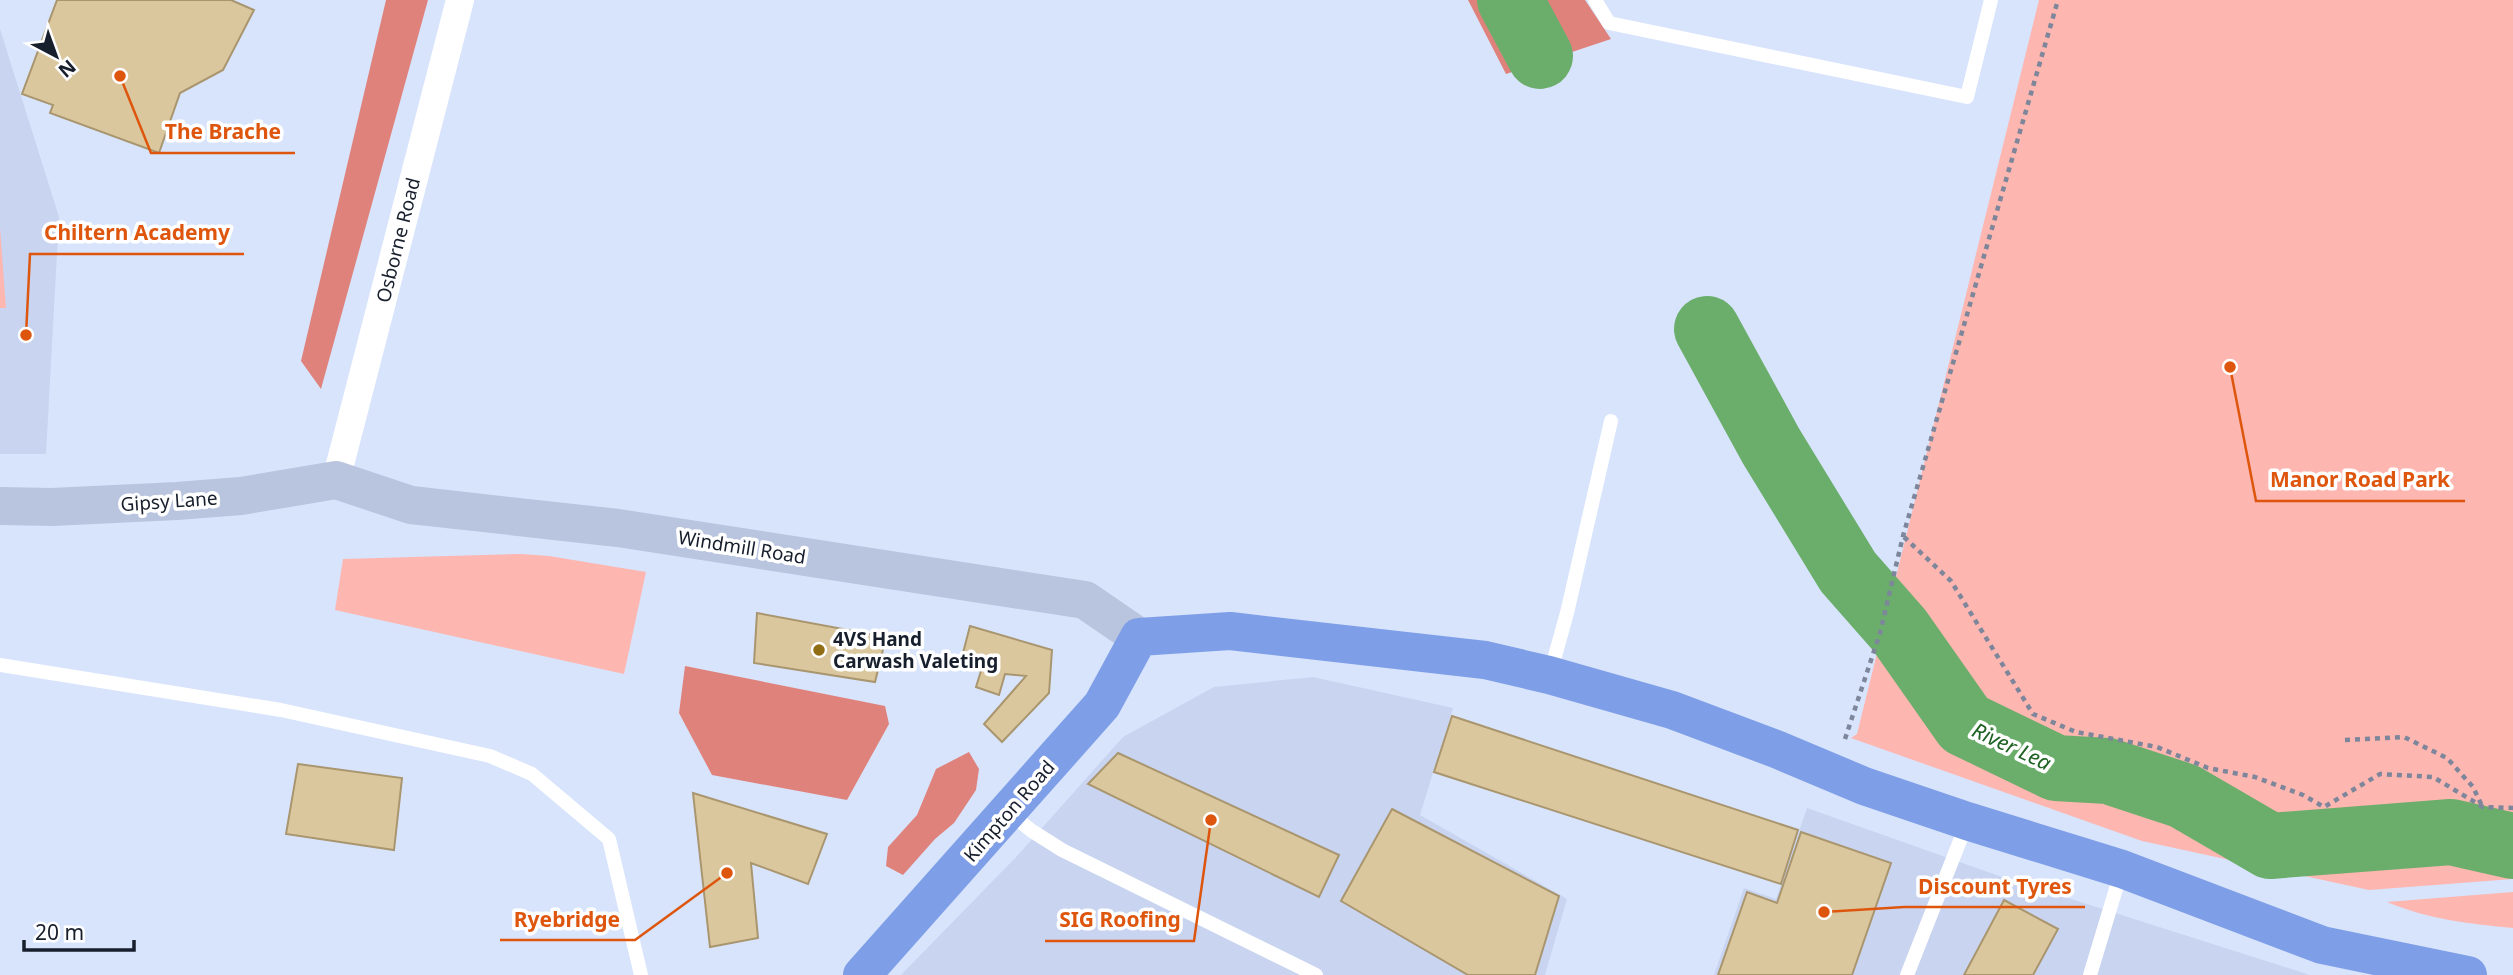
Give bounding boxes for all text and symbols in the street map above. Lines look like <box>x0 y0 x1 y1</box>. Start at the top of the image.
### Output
north arrow <box>21 21 91 91</box>
text: N <box>53 54 82 84</box>
callout: The Brache <box>151 111 295 153</box>
text: The Brache <box>165 117 281 145</box>
street label: Osborne Road <box>370 175 426 305</box>
callout: Chiltern Academy <box>30 212 244 254</box>
text: Chiltern Academy <box>44 218 230 246</box>
callout: Manor Road Park <box>2256 459 2465 501</box>
text: Manor Road Park <box>2270 465 2451 493</box>
street label: Gipsy Lane <box>120 485 218 517</box>
street label: Windmill Road <box>676 524 808 570</box>
place label: 4VS Hand Carwash Valeting <box>833 626 998 674</box>
marker: 4VS Hand Carwash Valeting <box>811 642 827 658</box>
water label: River Lea <box>1968 716 2056 776</box>
street label: Kimpton Road <box>958 755 1060 867</box>
callout: Discount Tyres <box>1904 865 2085 907</box>
text: Discount Tyres <box>1918 872 2072 900</box>
callout: Ryebridge <box>500 898 635 940</box>
callout: SIG Roofing <box>1045 899 1194 941</box>
text: Ryebridge <box>514 905 620 933</box>
text: SIG Roofing <box>1059 905 1181 933</box>
scale bar <box>24 908 135 952</box>
text: 20 m <box>35 918 84 946</box>

